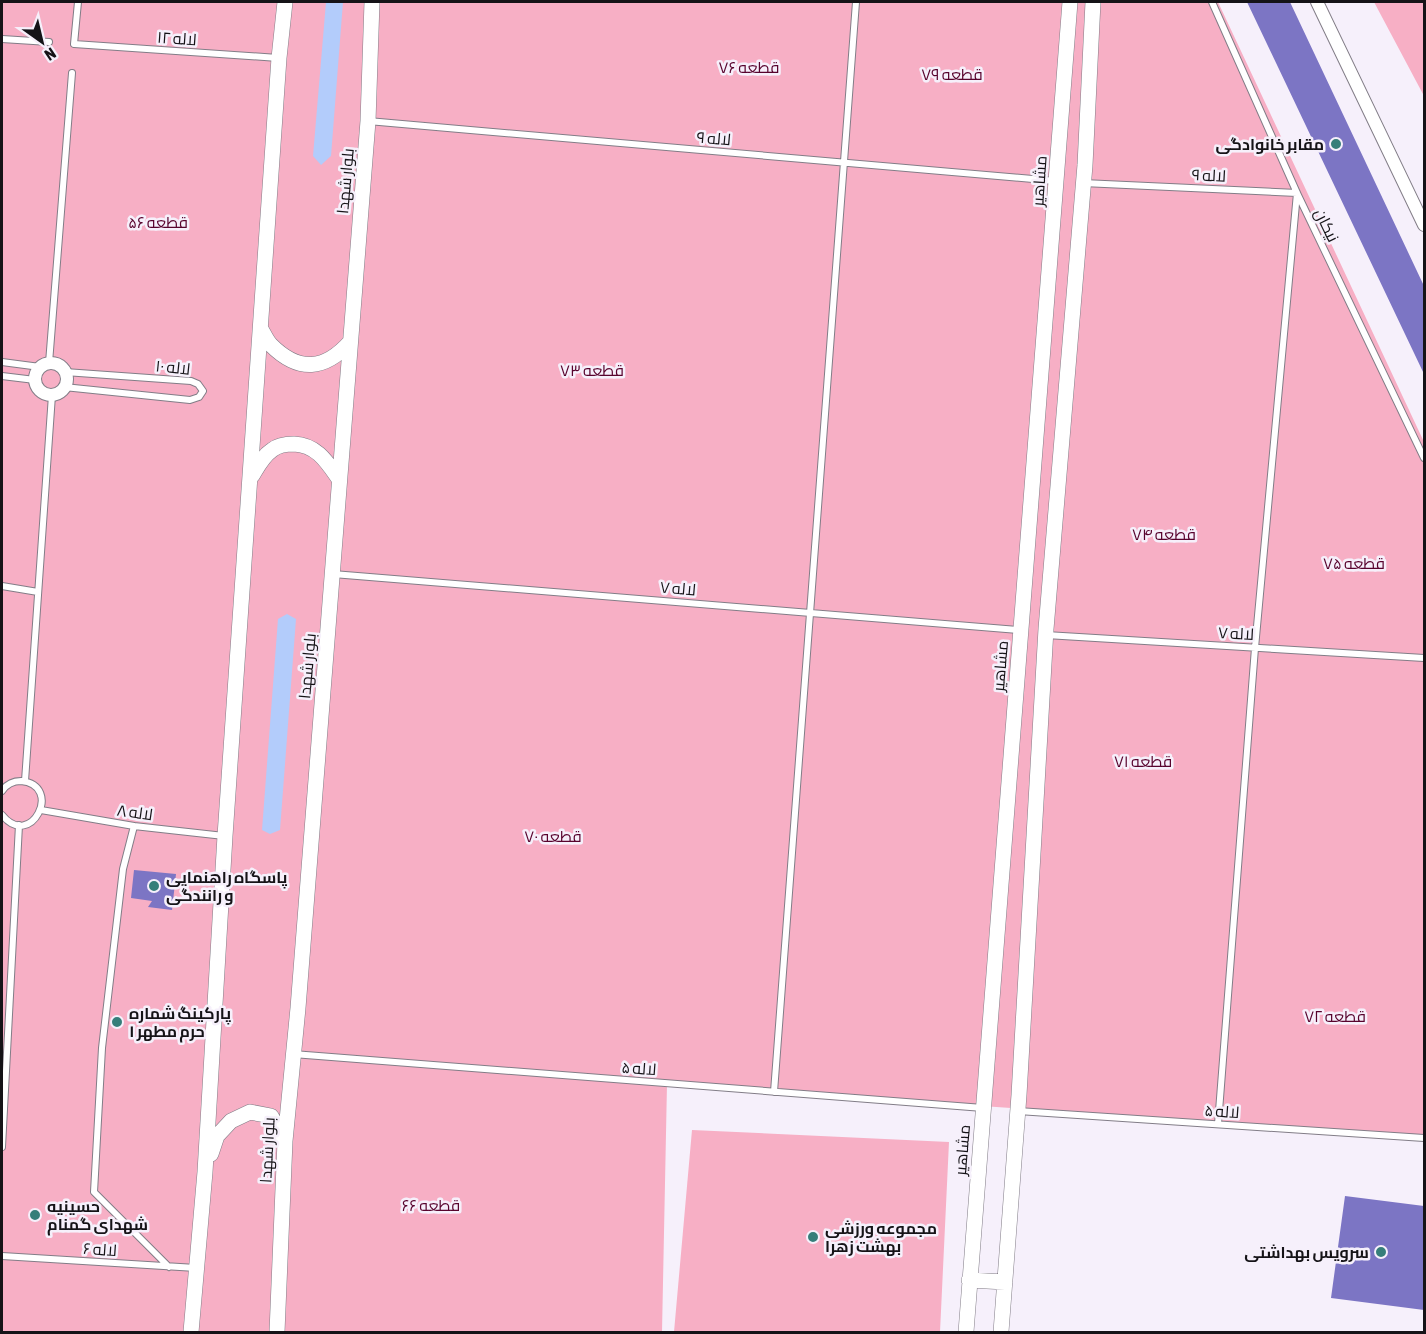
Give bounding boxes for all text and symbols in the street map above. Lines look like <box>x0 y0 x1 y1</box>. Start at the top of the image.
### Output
north arrow <box>12 12 72 72</box>
street label: لاله ۱۲ <box>157 28 197 48</box>
text: N <box>41 44 59 65</box>
park label: قطعه ۷۶ <box>719 58 779 76</box>
park label: قطعه ۷۹ <box>921 65 983 83</box>
street label: لاله ۹ <box>696 128 732 148</box>
place label: مقابر خانوادگی <box>1215 135 1324 154</box>
marker: مقابر خانوادگی <box>1329 137 1343 151</box>
street label: بلوار شهدا <box>333 147 359 215</box>
street label: مشاهیر <box>1028 155 1051 208</box>
street label: لاله ۹ <box>1191 165 1227 185</box>
street label: نیکان <box>1309 205 1343 246</box>
park label: قطعه ۵۶ <box>128 213 188 231</box>
street label: لاله ۱۰ <box>155 356 191 378</box>
park label: قطعه ۷۳ <box>560 361 624 379</box>
park label: قطعه ۷۴ <box>1132 525 1196 543</box>
park label: قطعه ۷۵ <box>1323 554 1385 572</box>
street label: لاله ۷ <box>659 577 697 599</box>
street label: لاله ۷ <box>1217 623 1255 643</box>
street label: بلوار شهدا <box>295 632 321 700</box>
street label: مشاهیر <box>989 640 1012 693</box>
park label: قطعه ۷۱ <box>1114 752 1172 770</box>
street label: لاله ۸ <box>116 801 154 823</box>
park label: قطعه ۷۰ <box>524 827 582 845</box>
place label: پاسگاه راهنمایی و رانندگی <box>166 868 288 905</box>
marker: پاسگاه راهنمایی و رانندگی <box>147 879 161 893</box>
place label: پارکینگ شماره ۱ حرم مطهر <box>129 1004 231 1043</box>
park label: قطعه ۷۲ <box>1304 1007 1366 1025</box>
marker: پارکینگ شماره ۱ حرم مطهر <box>110 1015 124 1029</box>
street label: لاله ۵ <box>621 1058 657 1078</box>
street label: لاله ۵ <box>1204 1101 1240 1121</box>
street label: بلوار شهدا <box>256 1117 280 1183</box>
street label: مشاهیر <box>951 1124 974 1177</box>
park label: قطعه ۶۶ <box>402 1196 460 1214</box>
place label: حسینیه شهدای گمنام <box>47 1197 148 1236</box>
marker: حسینیه شهدای گمنام <box>28 1208 42 1222</box>
place label: مجموعه ورزشی بهشت زهرا <box>825 1219 937 1256</box>
marker: مجموعه ورزشی بهشت زهرا <box>806 1230 820 1244</box>
street label: لاله ۶ <box>83 1239 117 1259</box>
place label: سرویس بهداشتی <box>1244 1243 1369 1262</box>
marker: سرویس بهداشتی <box>1374 1245 1388 1259</box>

